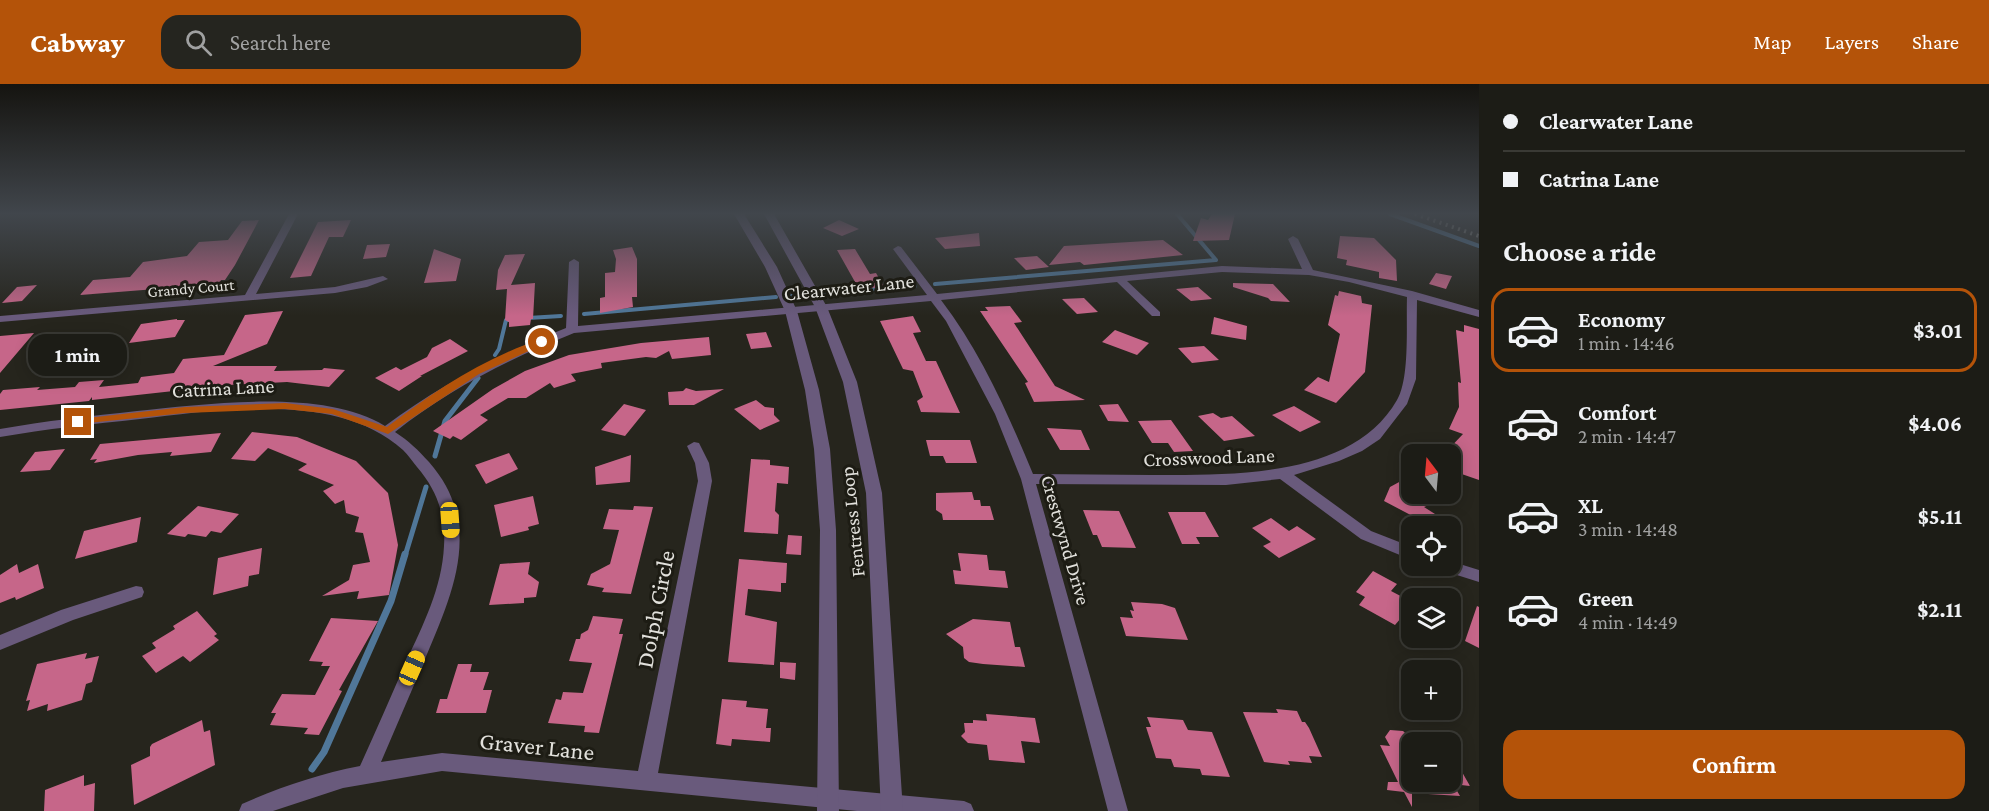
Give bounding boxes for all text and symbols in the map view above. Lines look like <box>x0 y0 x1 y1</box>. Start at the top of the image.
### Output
search box <box>161 15 581 69</box>
icon: search <box>182 26 215 59</box>
text: Cabway <box>30 27 125 58</box>
text: Search here <box>230 30 331 55</box>
text: Map <box>1753 30 1792 54</box>
text: Layers <box>1825 30 1879 54</box>
text: Share <box>1912 30 1959 54</box>
text: Clearwater Lane <box>1539 109 1693 134</box>
text: Catrina Lane <box>1539 167 1659 192</box>
text: Choose a ride <box>1503 237 1656 267</box>
street label: Clearwater Lane <box>783 269 915 305</box>
street label: Grandy Court <box>147 276 236 301</box>
icon: car <box>1506 303 1560 357</box>
text: Economy <box>1578 307 1665 332</box>
text: $3.01 <box>1913 318 1962 343</box>
route start <box>528 328 555 355</box>
text: 1 min · 14:46 <box>1578 332 1675 354</box>
callout: 1 min <box>28 335 128 377</box>
text: 1 min <box>55 344 100 366</box>
street label: Catrina Lane <box>171 374 275 402</box>
icon: car <box>1506 396 1560 450</box>
text: Comfort <box>1578 400 1656 425</box>
route end <box>64 408 91 435</box>
text: $4.06 <box>1908 411 1962 436</box>
text: 2 min · 14:47 <box>1578 425 1676 447</box>
street label: Crosswood Lane <box>1143 444 1275 470</box>
north arrow <box>1401 444 1461 504</box>
map controls <box>1401 444 1461 792</box>
street label: Fentress Loop <box>835 466 870 578</box>
street label: Crestwynd Drive <box>1036 472 1095 608</box>
icon: car <box>1506 489 1560 543</box>
text: XL <box>1578 493 1603 518</box>
car <box>440 501 460 539</box>
text: $5.11 <box>1918 504 1962 529</box>
button: locate <box>1401 516 1461 576</box>
text: 3 min · 14:48 <box>1578 518 1678 540</box>
street label: Dolph Circle <box>630 548 680 670</box>
icon: car <box>1506 582 1560 636</box>
text: Green <box>1578 586 1634 611</box>
button: layers <box>1401 588 1461 648</box>
text: $2.11 <box>1917 597 1962 622</box>
text: 4 min · 14:49 <box>1578 611 1678 633</box>
car <box>396 648 428 688</box>
button: + <box>1401 660 1461 720</box>
street label: Graver Lane <box>478 727 596 765</box>
button: Confirm <box>1503 730 1965 799</box>
button: − <box>1401 732 1461 792</box>

